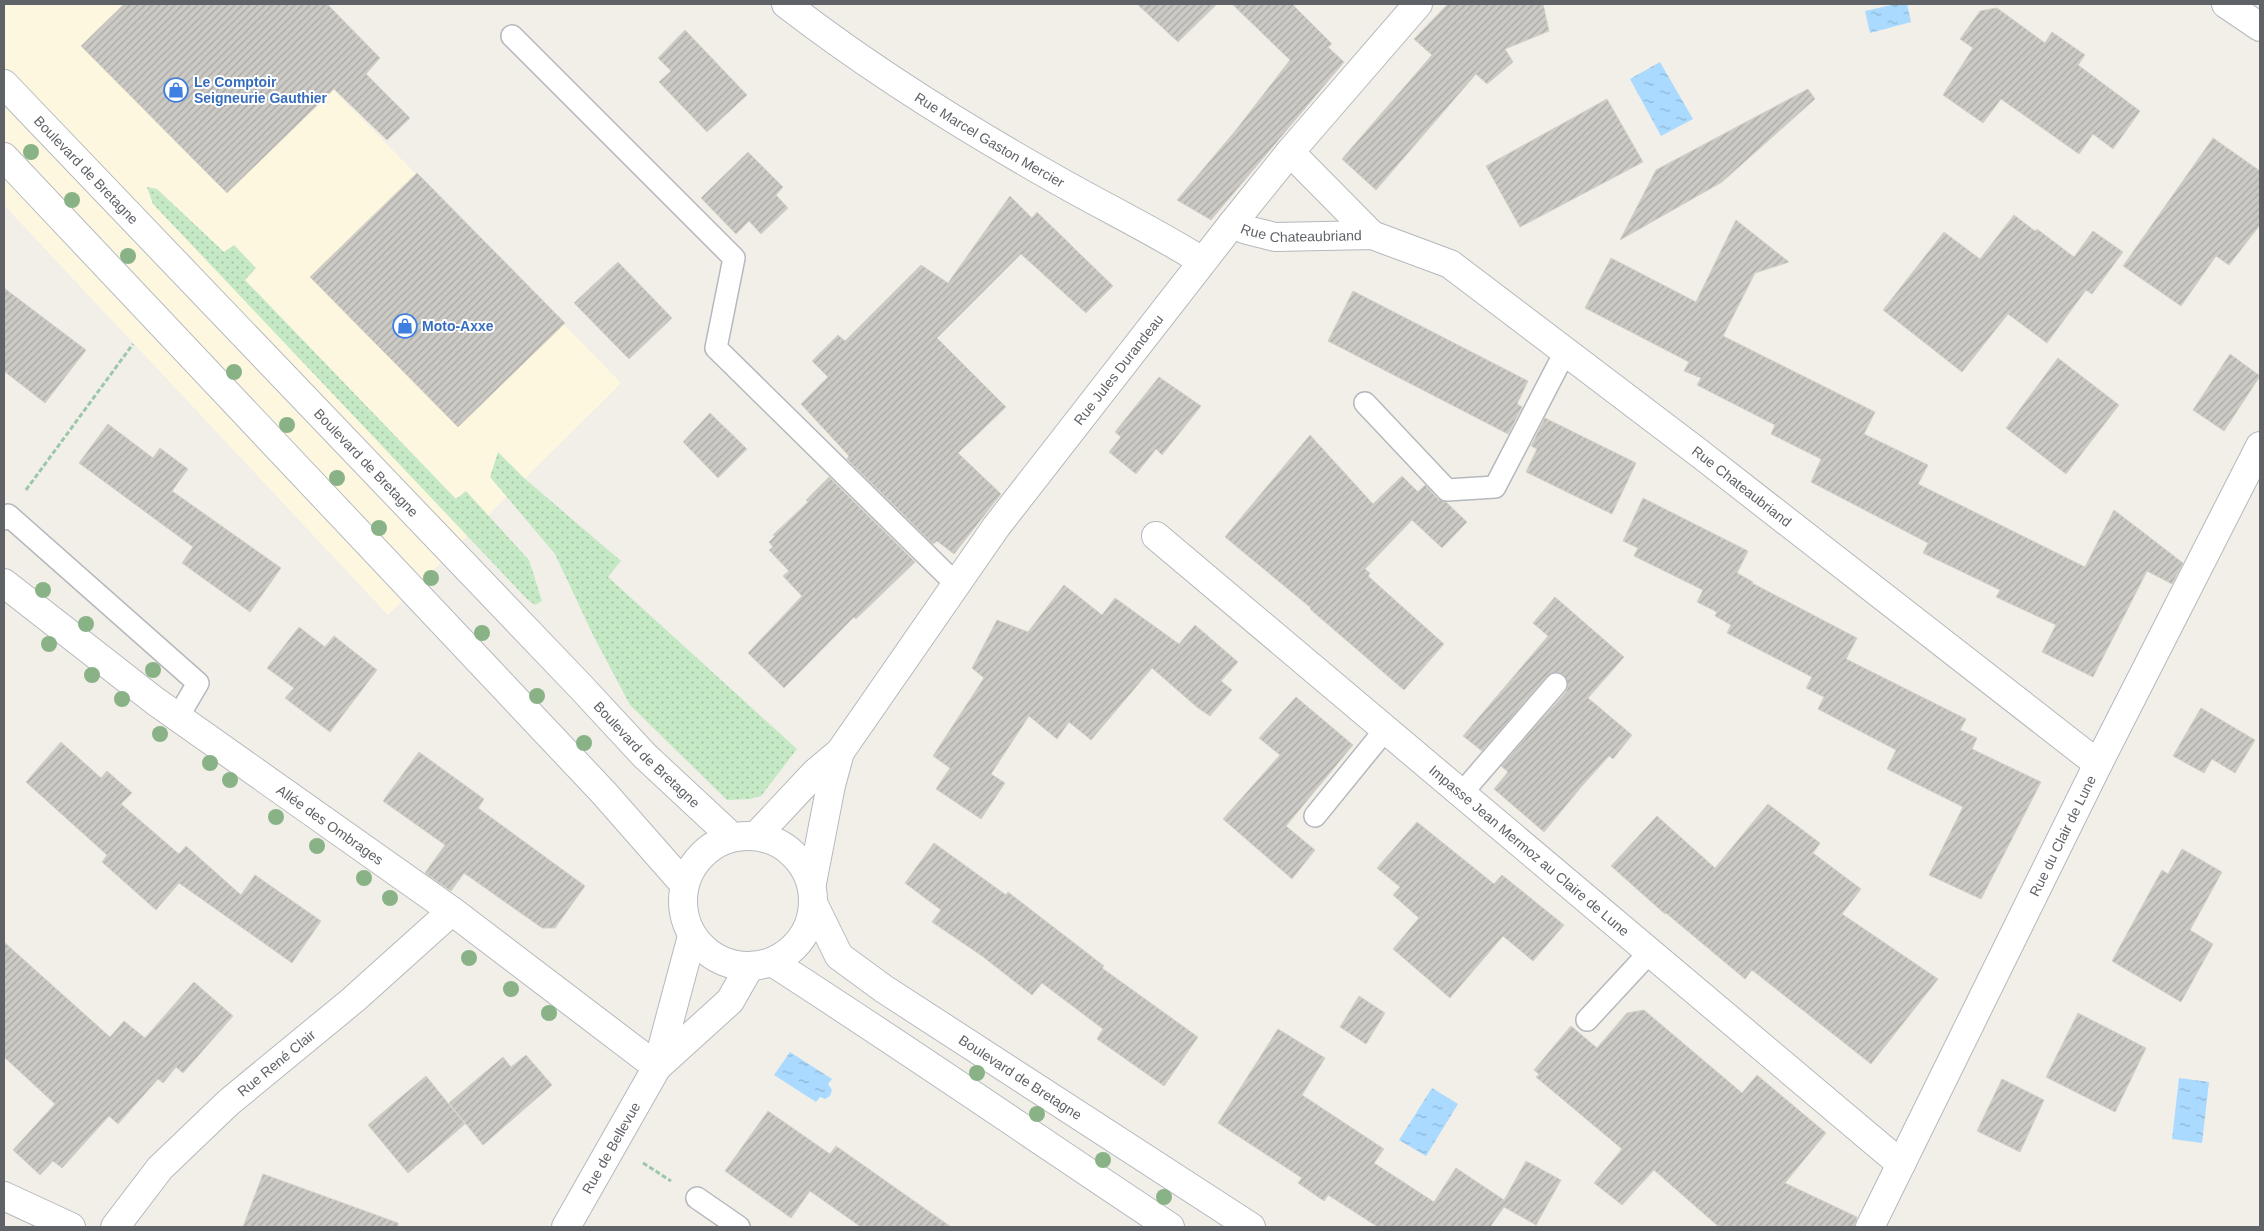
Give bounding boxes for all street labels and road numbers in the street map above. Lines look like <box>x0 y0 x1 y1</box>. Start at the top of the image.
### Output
street label: Rue Marcel Gaston Mercier <box>912 89 1068 191</box>
street label: Boulevard de Bretagne <box>31 113 142 227</box>
street label: Rue Chateaubriand <box>1239 220 1362 246</box>
street label: Rue Jules Durandeau <box>1070 311 1166 428</box>
street label: Boulevard de Bretagne <box>311 405 422 520</box>
street label: Rue Chateaubriand <box>1689 443 1795 530</box>
street label: Boulevard de Bretagne <box>591 698 703 811</box>
street label: Impasse Jean Mermoz au Claire de Lune <box>1426 762 1632 939</box>
street label: Rue du Clair de Lune <box>2026 773 2099 899</box>
street label: Allée des Ombrages <box>274 782 386 868</box>
street label: Rue René Clair <box>234 1026 319 1100</box>
street label: Boulevard de Bretagne <box>956 1032 1085 1123</box>
street label: Rue de Bellevue <box>579 1099 643 1197</box>

